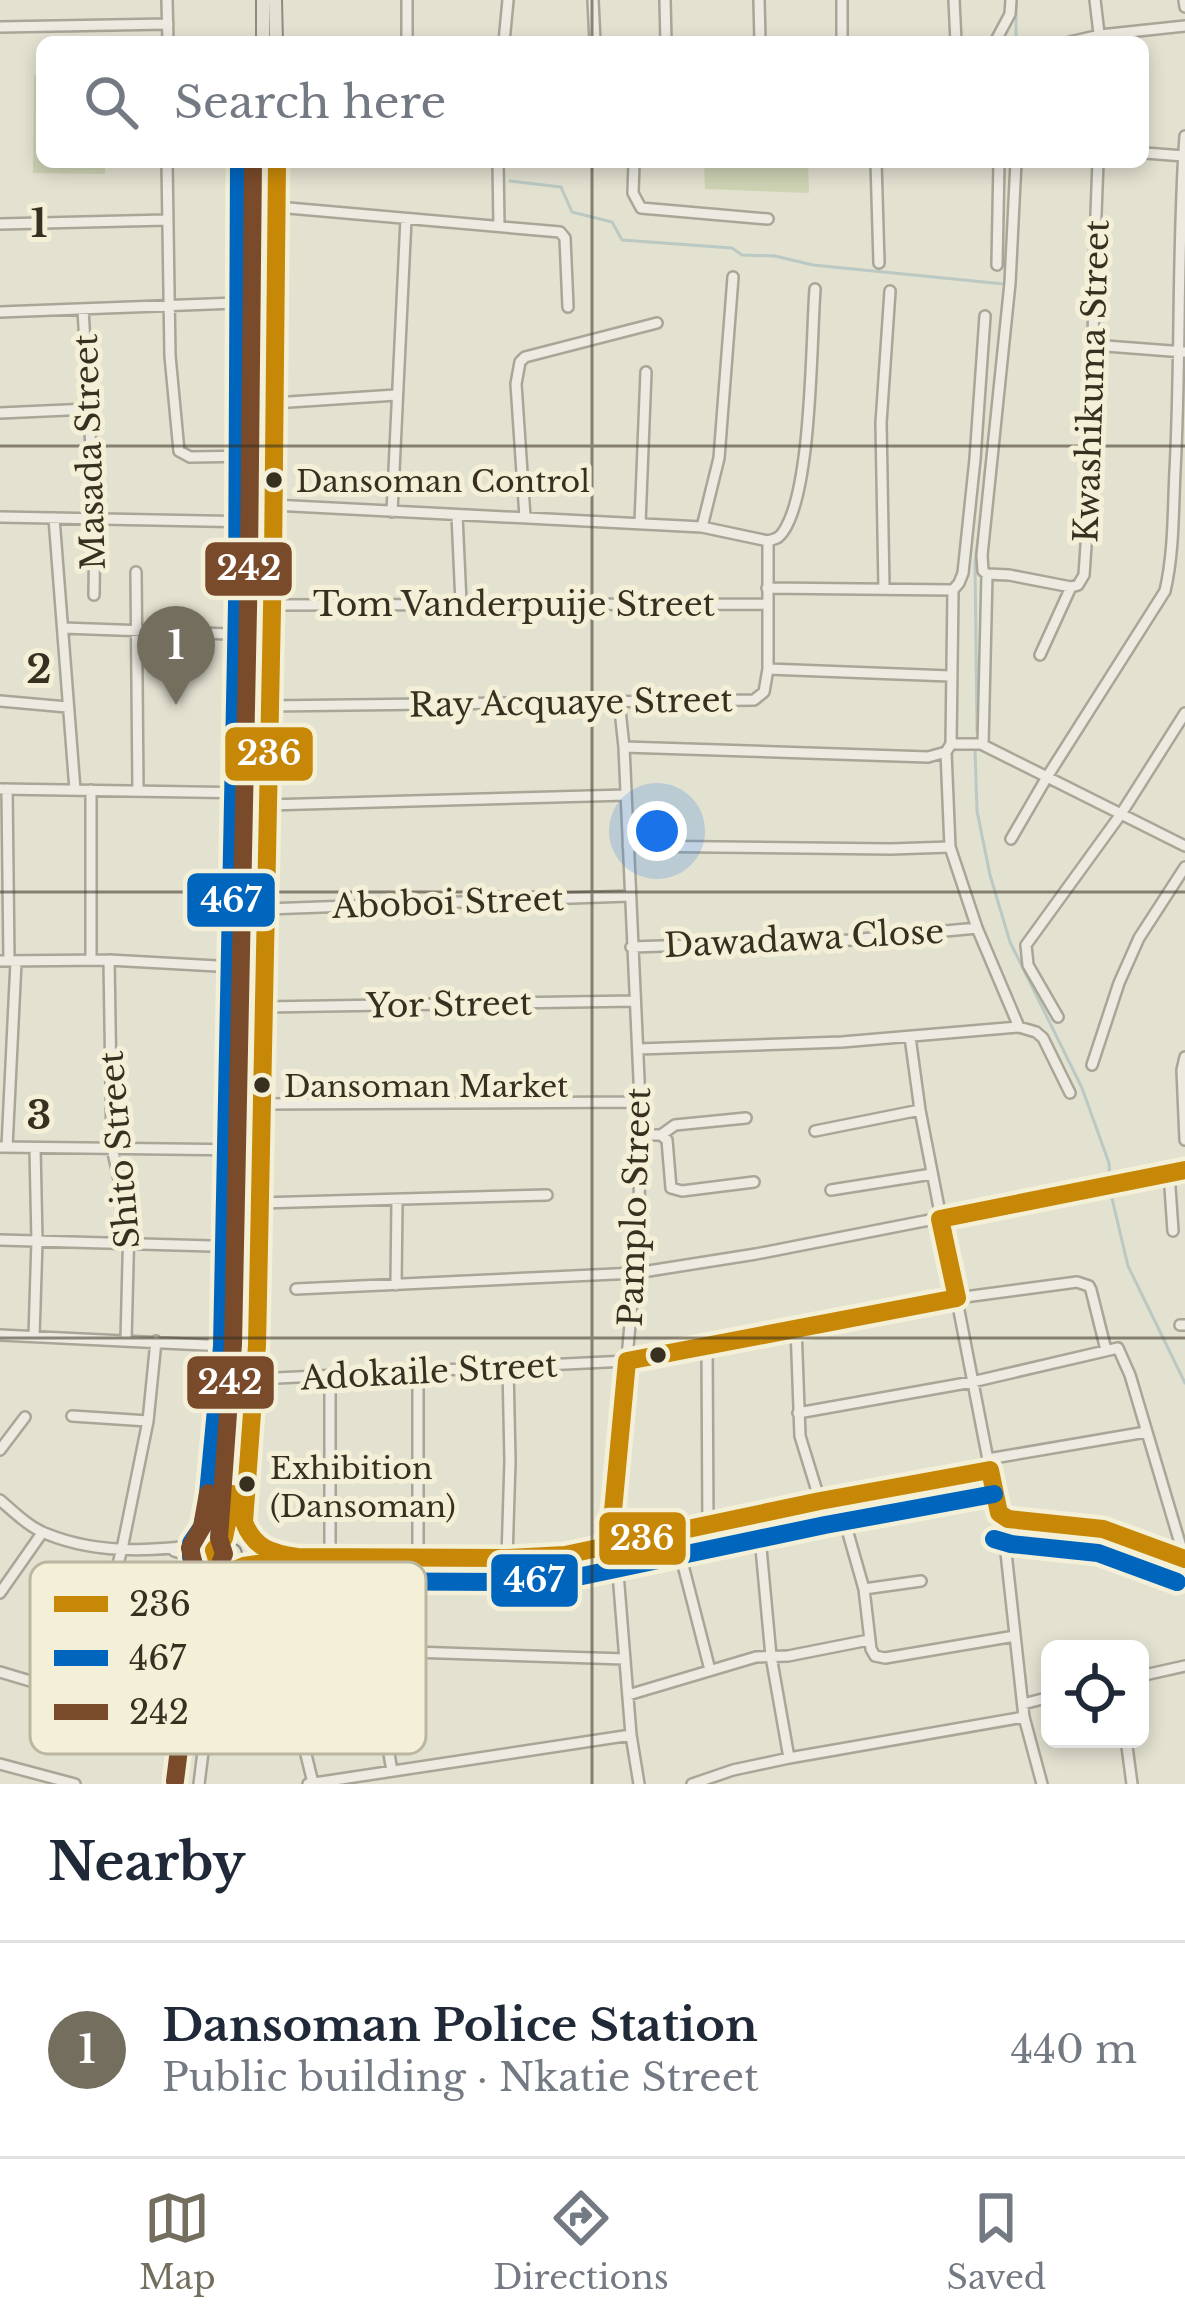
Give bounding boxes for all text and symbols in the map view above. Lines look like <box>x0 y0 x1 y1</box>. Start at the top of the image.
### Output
search box <box>36 36 1149 168</box>
icon: search <box>78 69 144 135</box>
text: Search here <box>174 74 446 130</box>
text: 1 <box>30 199 48 248</box>
street label: Kwashikuma Street <box>1065 218 1118 543</box>
street label: Masada Street <box>65 333 114 571</box>
place label: Dansoman Control <box>296 463 590 500</box>
marker: Dansoman Control <box>263 469 285 491</box>
line badge: 242 <box>203 540 294 598</box>
text: 242 <box>217 548 281 589</box>
street label: Tom Vanderpuije Street <box>313 584 716 625</box>
pin: 1 <box>137 606 215 705</box>
text: 2 <box>26 645 52 694</box>
street label: Ray Acquaye Street <box>409 679 734 726</box>
line badge: 236 <box>223 725 315 783</box>
text: 236 <box>237 733 301 774</box>
your location <box>627 801 687 861</box>
line badge: 467 <box>185 871 277 929</box>
street label: Aboboi Street <box>330 878 565 927</box>
text: 467 <box>200 880 263 921</box>
street label: Dawadawa Close <box>663 911 945 966</box>
street label: Yor Street <box>365 983 533 1026</box>
street label: Shito Street <box>90 1049 149 1250</box>
place label: Dansoman Market <box>284 1068 569 1105</box>
marker: Dansoman Market <box>251 1074 273 1096</box>
street label: Pamplo Street <box>610 1086 659 1327</box>
text: 3 <box>27 1091 51 1140</box>
street label: Adokaile Street <box>299 1344 559 1399</box>
unlabelled marker <box>647 1344 669 1366</box>
line badge: 242 <box>185 1354 276 1411</box>
text: 242 <box>198 1362 262 1403</box>
place label: Exhibition (Dansoman) <box>270 1450 456 1525</box>
marker: Exhibition (Dansoman) <box>236 1473 258 1495</box>
line badge: 236 <box>597 1510 688 1567</box>
text: 236 <box>610 1518 674 1559</box>
line badge: 467 <box>489 1552 580 1609</box>
text: 467 <box>503 1560 566 1601</box>
legend <box>30 1562 426 1754</box>
text: 236 <box>129 1584 191 1625</box>
text: 467 <box>129 1638 187 1679</box>
map controls <box>1041 1640 1149 1748</box>
button: locate <box>1041 1640 1149 1748</box>
text: 242 <box>129 1692 189 1733</box>
text: Nearby <box>48 1831 245 1894</box>
text: Dansoman Police Station <box>162 1997 758 2053</box>
text: 1 <box>78 2025 96 2074</box>
text: 440 m <box>1010 2025 1137 2074</box>
text: Public building · Nkatie Street <box>162 2053 759 2102</box>
tab: Map <box>139 2185 216 2298</box>
tab: Directions <box>493 2185 669 2298</box>
tab: Saved <box>947 2185 1046 2298</box>

